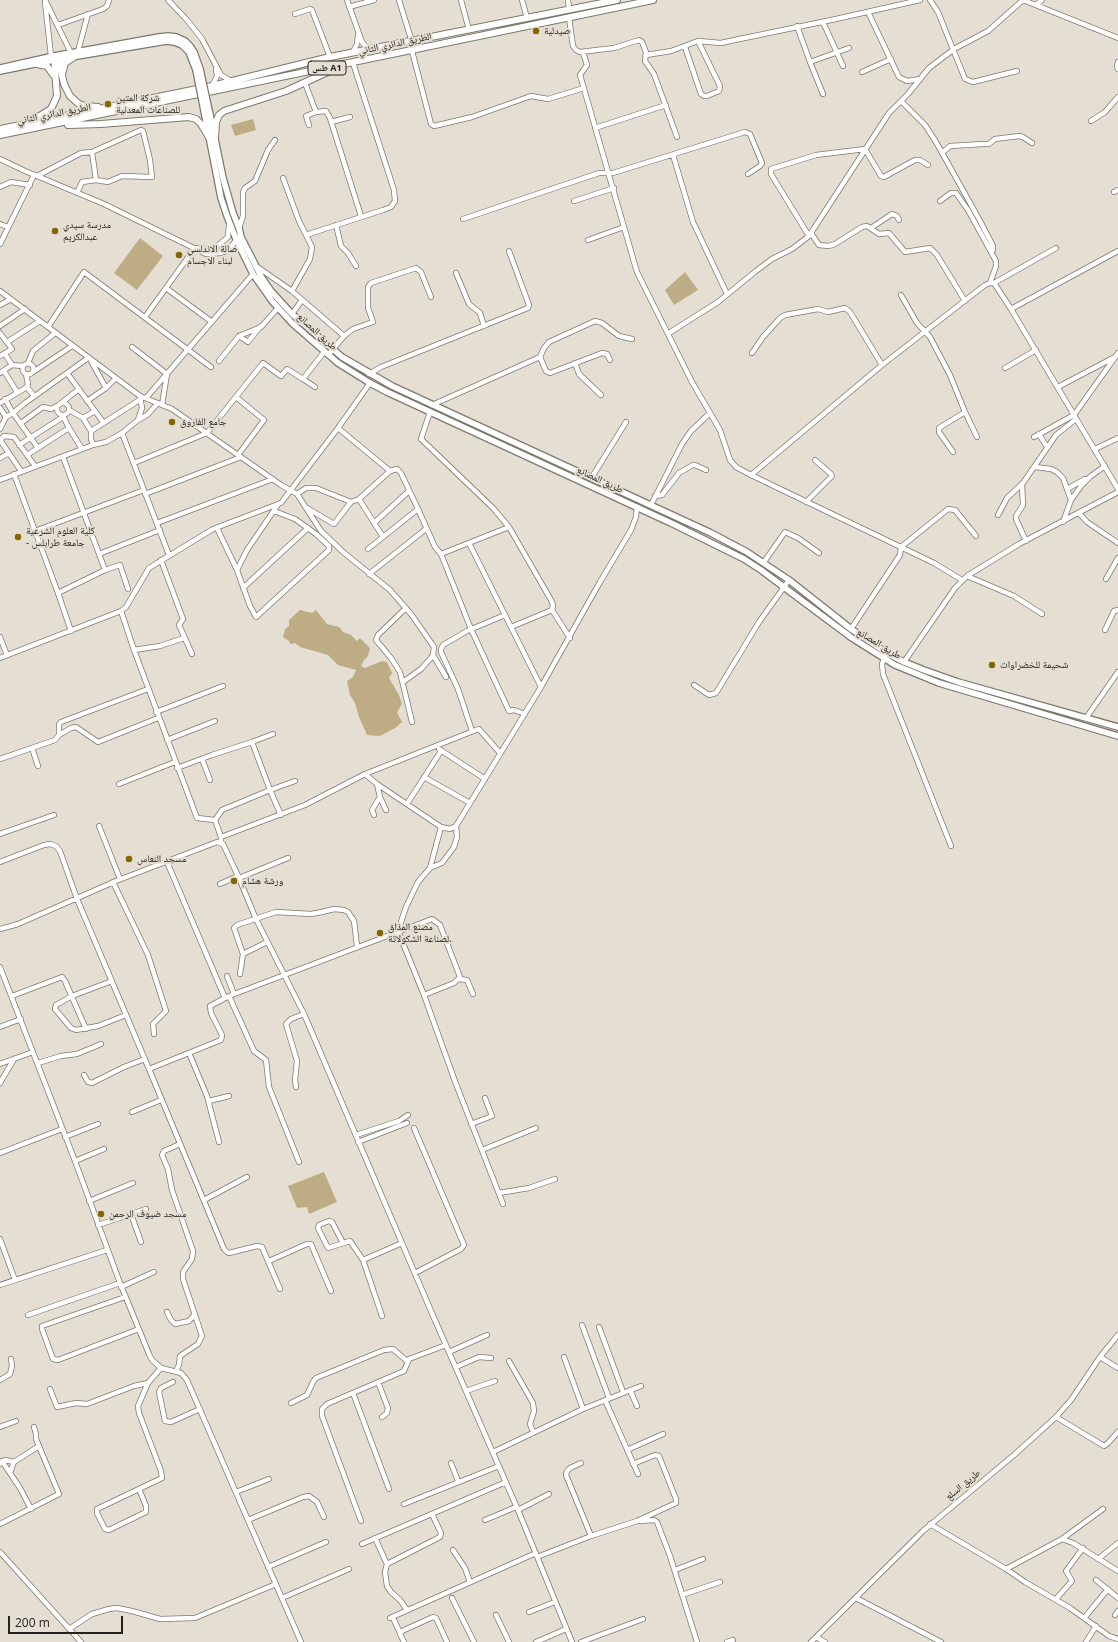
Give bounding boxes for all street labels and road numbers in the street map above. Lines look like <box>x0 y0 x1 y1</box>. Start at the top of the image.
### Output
street label: الطريق الدائري الثاني <box>357 30 433 58</box>
road number: طس A1 <box>308 61 346 75</box>
street label: الطريق الدائري الثاني <box>16 101 92 127</box>
street label: طريق المصانع <box>295 311 339 353</box>
street label: طريق المصانع <box>575 464 625 496</box>
street label: طريق المصانع <box>855 626 903 662</box>
street label: طريق السلع <box>943 1467 983 1503</box>

